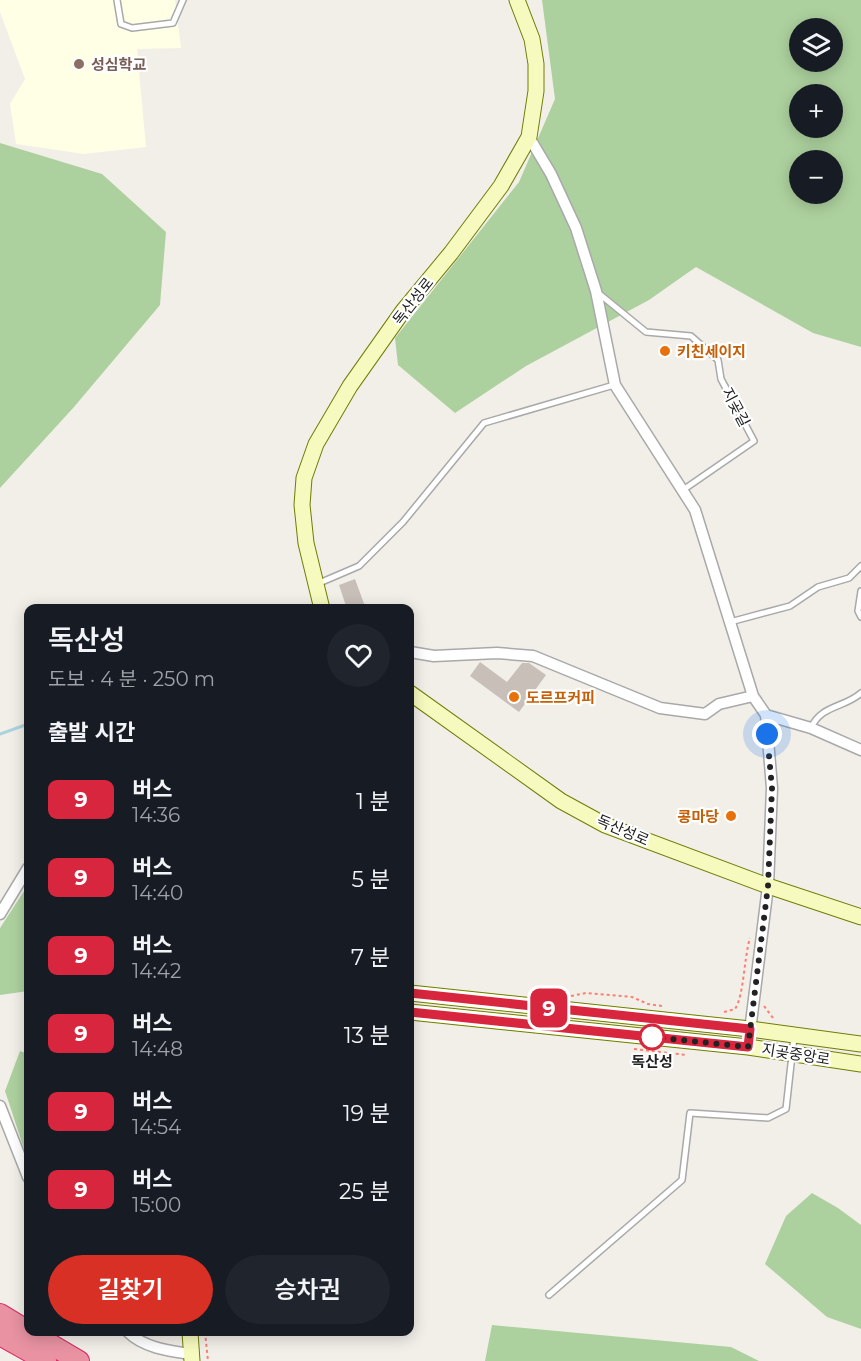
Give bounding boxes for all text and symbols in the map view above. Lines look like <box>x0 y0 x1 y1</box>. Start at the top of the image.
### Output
map controls <box>789 18 843 204</box>
button: layers <box>789 18 843 72</box>
place label: 성심학교 <box>91 55 146 74</box>
marker: 성심학교 <box>72 57 86 71</box>
button: + <box>789 84 843 138</box>
button: − <box>789 150 843 204</box>
street label: 독산성로 <box>389 273 437 329</box>
place label: 키친세이지 <box>677 342 746 361</box>
marker: 키친세이지 <box>658 344 672 358</box>
street label: 지곶길 <box>718 384 754 430</box>
text: 독산성 <box>48 623 125 657</box>
button: heart <box>327 624 390 687</box>
text: 도보 · 4 분 · 250 m <box>48 667 215 691</box>
place label: 도르프커피 <box>526 688 595 707</box>
marker: 도르프커피 <box>507 690 521 704</box>
text: 출발 시간 <box>48 719 135 746</box>
your location <box>752 719 782 749</box>
text: 버스 <box>132 776 172 803</box>
text: 9 <box>74 787 88 812</box>
text: 1 분 <box>356 788 390 815</box>
text: 14:36 <box>132 803 180 827</box>
place label: 콩마당 <box>678 807 719 826</box>
marker: 콩마당 <box>724 809 738 823</box>
street label: 독산성로 <box>594 810 652 850</box>
text: 버스 <box>132 854 172 881</box>
text: 9 <box>74 865 88 890</box>
text: 5 분 <box>352 866 390 893</box>
text: 14:40 <box>132 881 183 905</box>
text: 버스 <box>132 932 172 959</box>
text: 9 <box>74 943 88 968</box>
text: 7 분 <box>351 944 390 971</box>
text: 14:42 <box>132 959 181 983</box>
line badge: 9 <box>530 988 568 1028</box>
text: 9 <box>542 996 556 1021</box>
text: 버스 <box>132 1010 172 1037</box>
text: 9 <box>74 1021 88 1046</box>
text: 13 분 <box>344 1022 390 1049</box>
marker: 독산성 <box>639 1024 665 1050</box>
text: 14:48 <box>132 1037 183 1061</box>
street label: 지곶중앙로 <box>760 1039 832 1069</box>
place label: 독산성 <box>631 1052 673 1071</box>
text: 버스 <box>132 1088 172 1115</box>
text: 9 <box>74 1099 88 1124</box>
text: 19 분 <box>343 1100 390 1127</box>
text: 14:54 <box>132 1115 181 1139</box>
text: 버스 <box>132 1166 172 1193</box>
text: 9 <box>74 1177 88 1202</box>
text: 25 분 <box>339 1178 390 1205</box>
text: 15:00 <box>132 1193 181 1217</box>
button: 길찾기 <box>48 1255 213 1324</box>
button: 승차권 <box>225 1255 390 1324</box>

